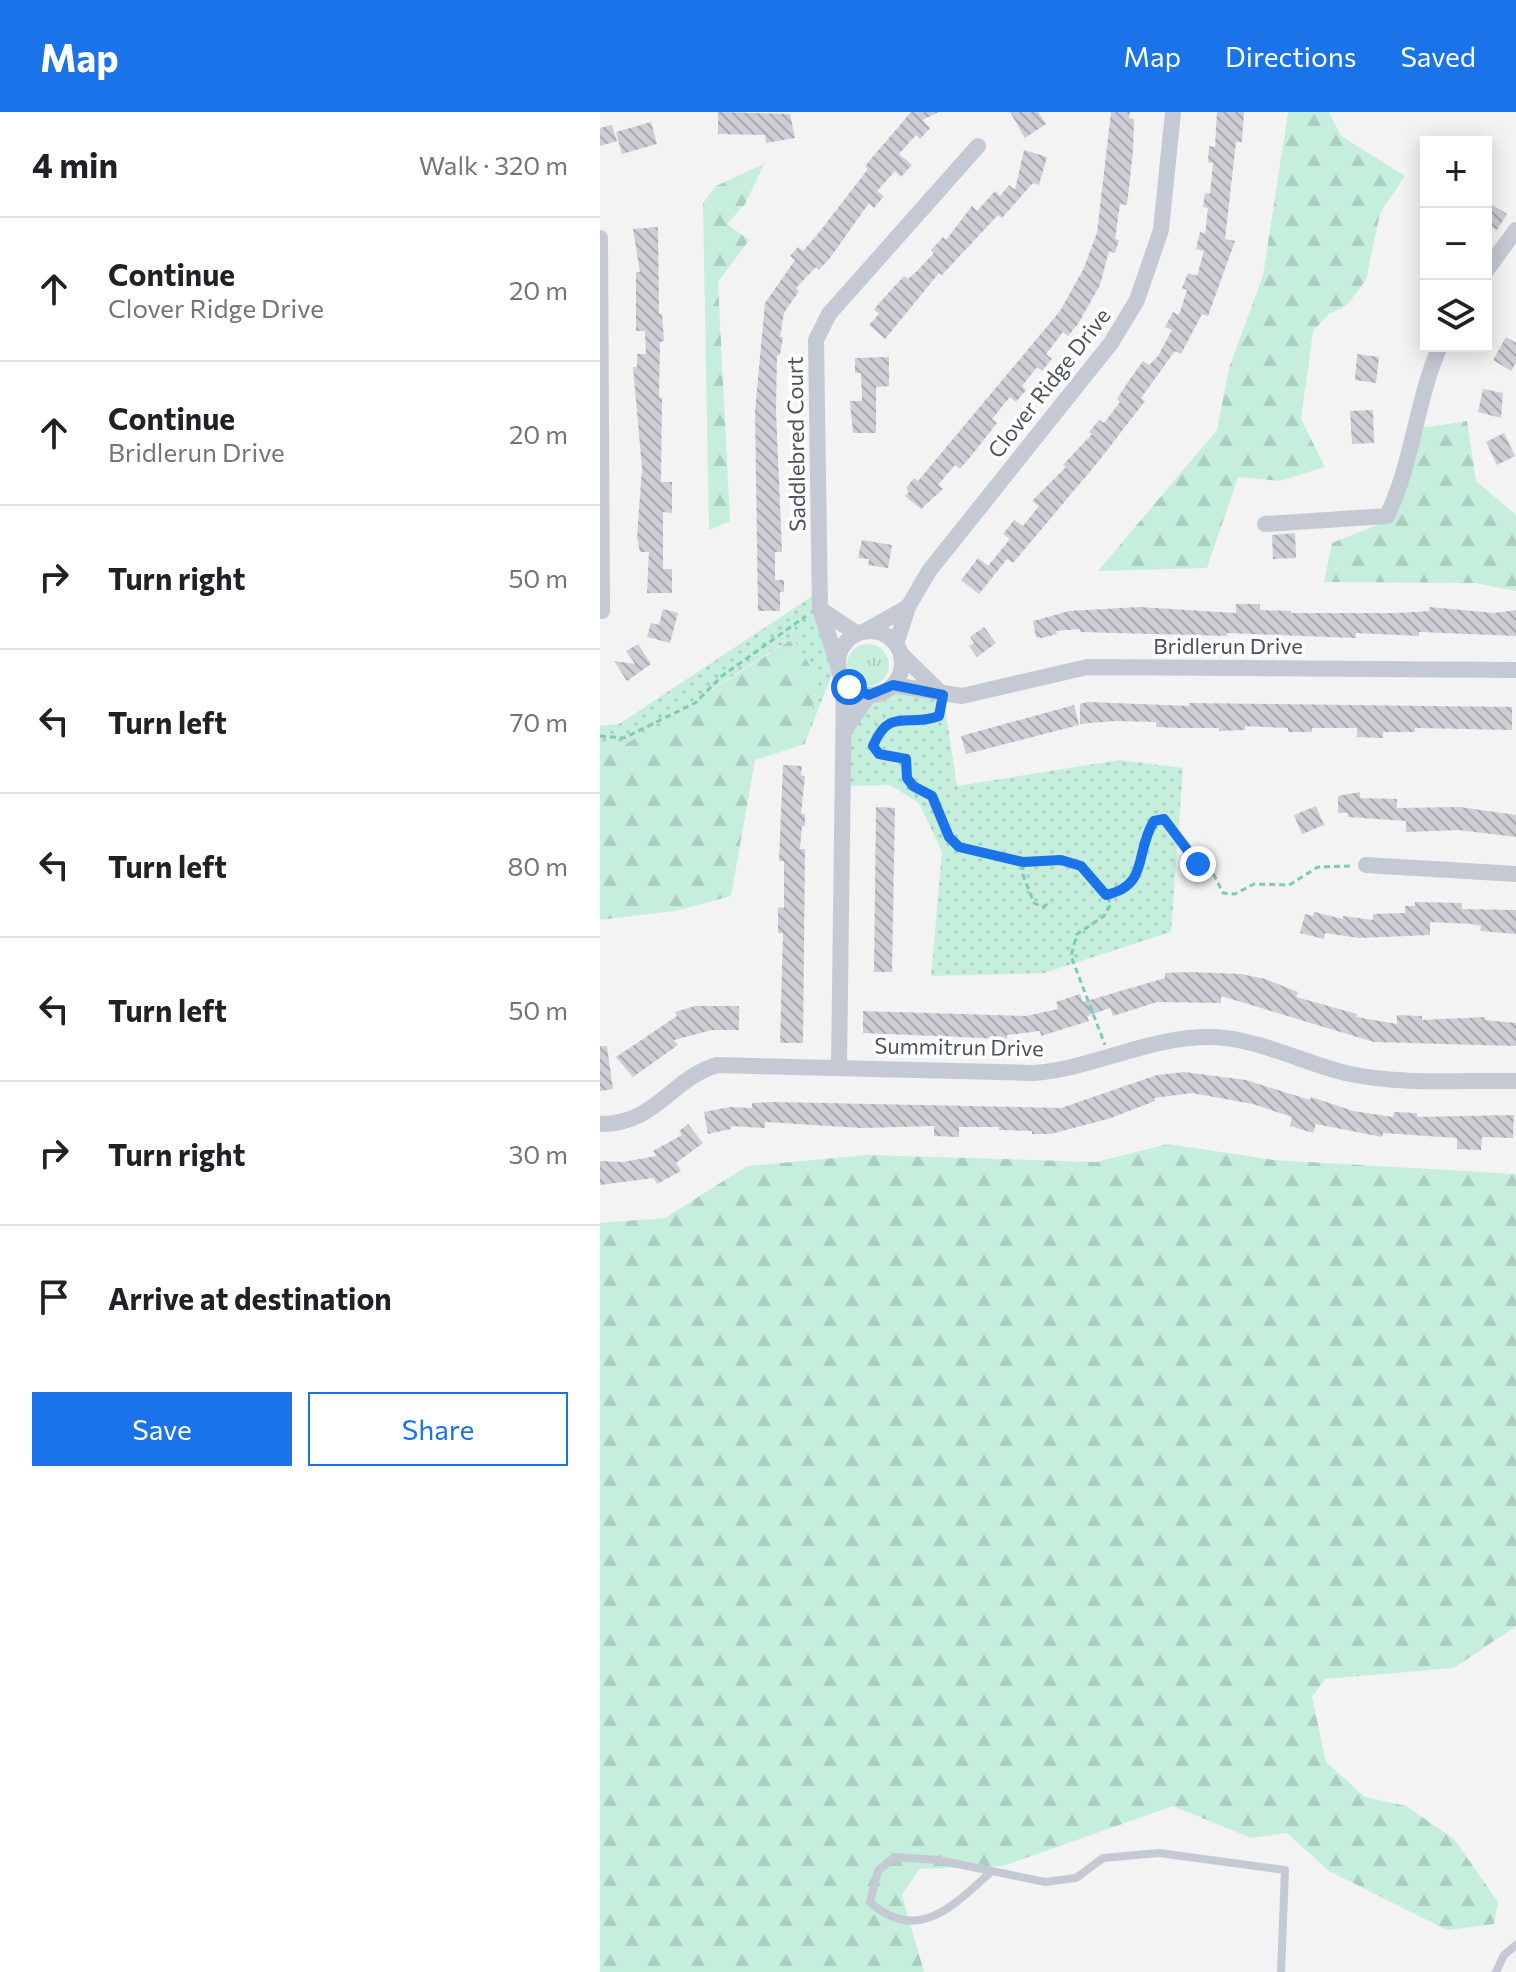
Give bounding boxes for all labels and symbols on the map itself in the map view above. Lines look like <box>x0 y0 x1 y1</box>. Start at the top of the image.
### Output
street label: Clover Ridge Drive <box>982 302 1115 463</box>
street label: Saddlebred Court <box>780 356 811 532</box>
street label: Bridlerun Drive <box>1153 632 1303 659</box>
route start <box>831 669 867 705</box>
route end <box>1180 846 1216 882</box>
street label: Summitrun Drive <box>874 1032 1044 1061</box>

